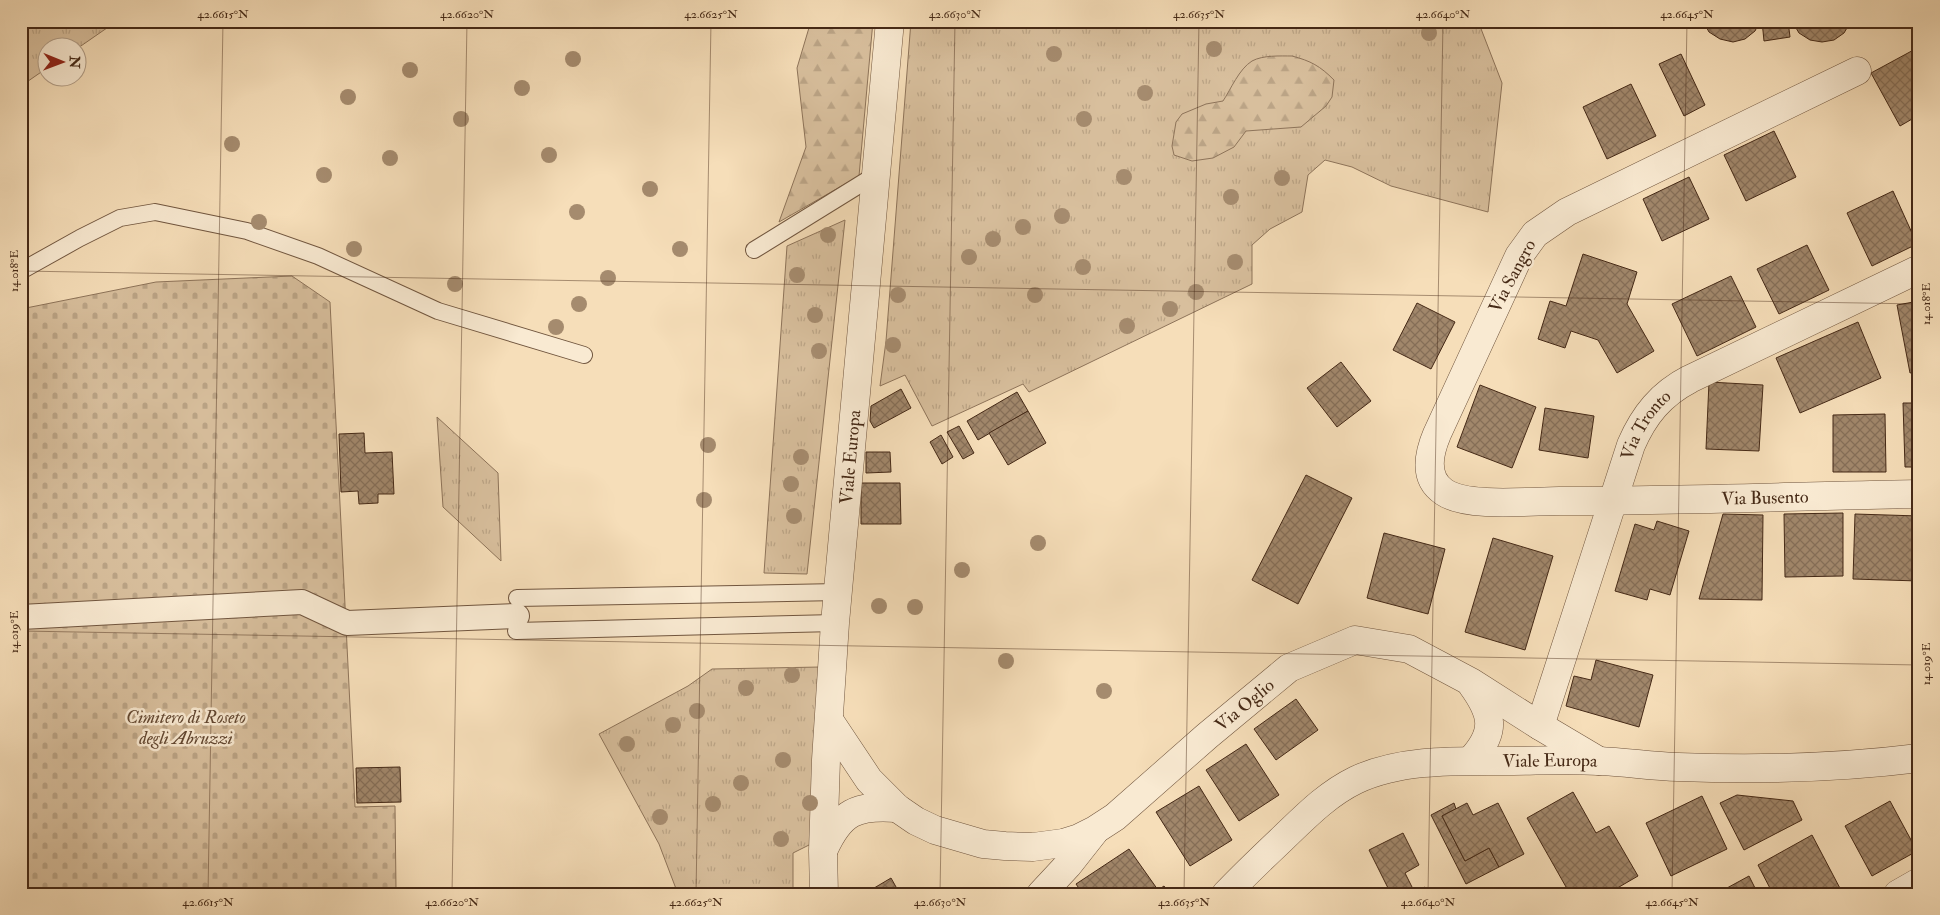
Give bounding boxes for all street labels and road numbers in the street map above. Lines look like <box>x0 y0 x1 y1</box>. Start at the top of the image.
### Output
street label: Via Sangro <box>1484 235 1541 317</box>
street label: Via Tronto <box>1616 385 1676 463</box>
street label: Viale Europa <box>835 408 866 505</box>
street label: Via Busento <box>1721 485 1809 511</box>
street label: Via Oglio <box>1211 674 1279 736</box>
street label: Viale Europa <box>1503 749 1599 773</box>

